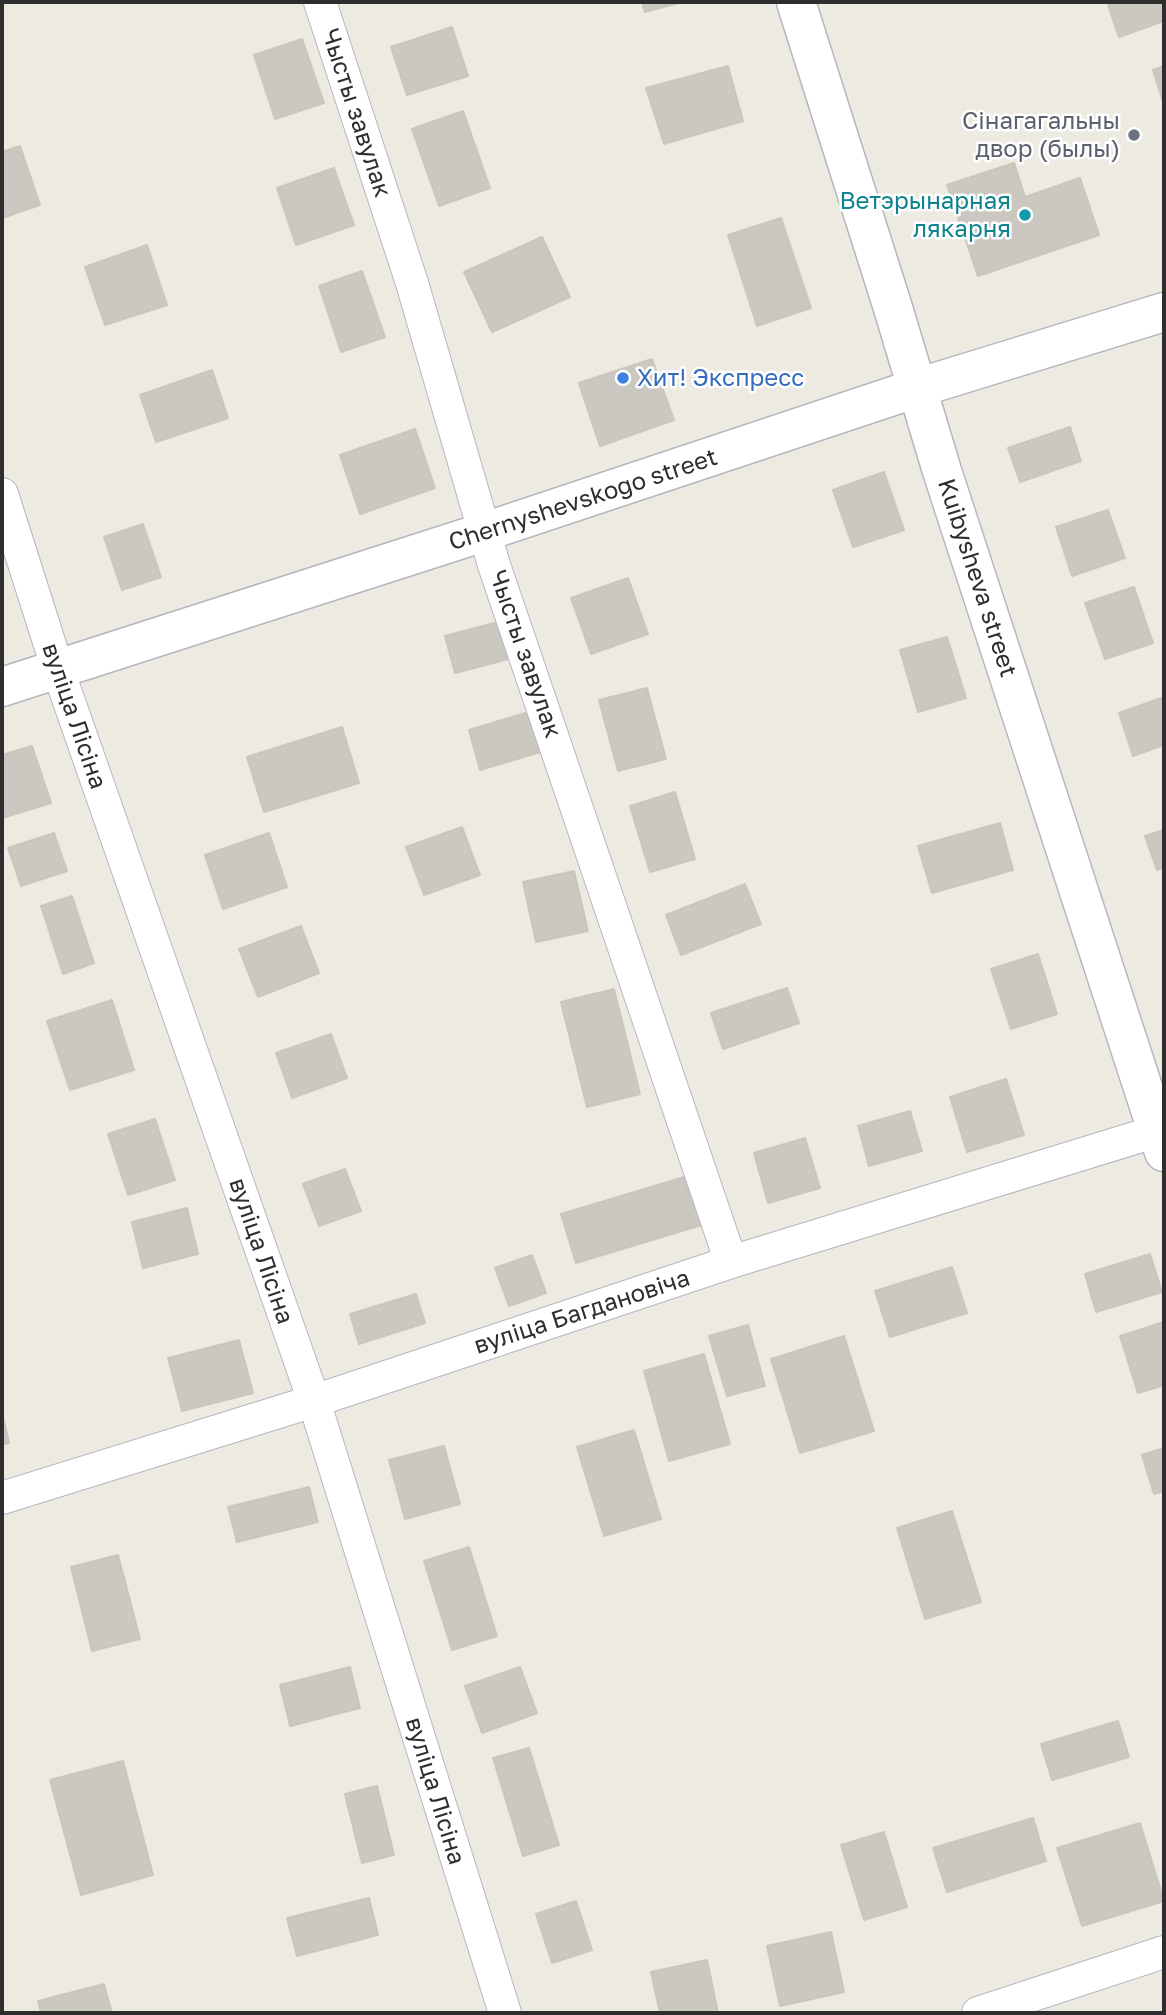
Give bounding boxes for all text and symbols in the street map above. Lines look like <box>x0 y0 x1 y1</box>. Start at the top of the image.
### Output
street label: Чысты завулак <box>315 25 397 201</box>
place label: Сінагагальны двор (былы) <box>962 107 1120 163</box>
marker: Сінагагальны двор (былы) <box>1126 127 1142 143</box>
place label: Ветэрынарная лякарня <box>840 187 1011 243</box>
marker: Ветэрынарная лякарня <box>1017 207 1033 223</box>
place label: Хит! Экспресс <box>637 364 804 392</box>
marker: Хит! Экспресс <box>615 370 631 386</box>
street label: Chernyshevskogo street <box>445 443 721 557</box>
street label: Kuibysheva street <box>931 475 1023 681</box>
street label: Чысты завулак <box>483 566 567 742</box>
street label: вуліца Лісіна <box>36 639 112 793</box>
street label: вуліца Лісіна <box>223 1174 299 1328</box>
street label: вуліца Багдановіча <box>471 1264 693 1360</box>
street label: вуліца Лісіна <box>399 1714 471 1868</box>

